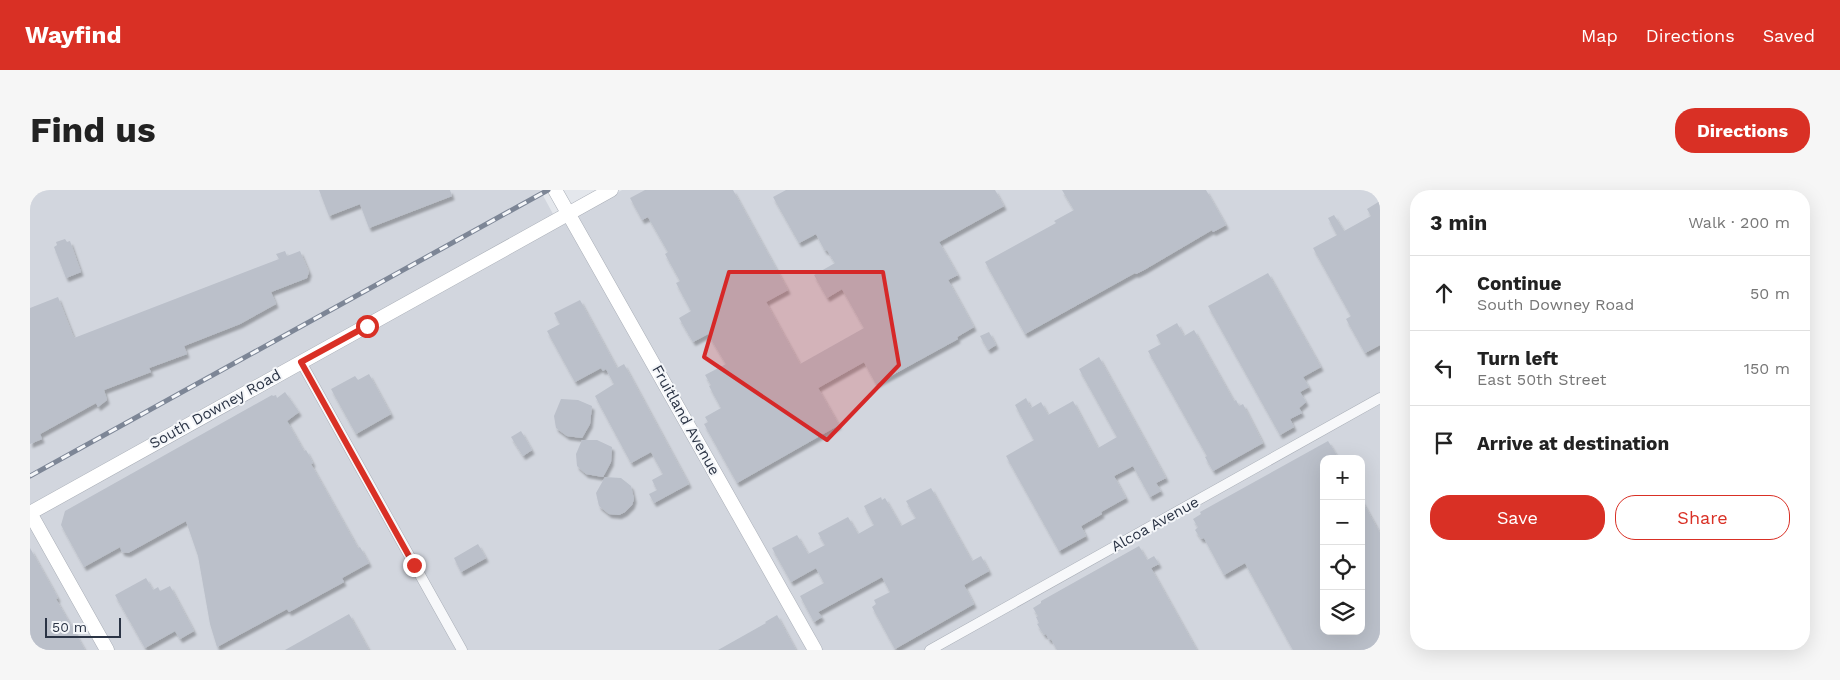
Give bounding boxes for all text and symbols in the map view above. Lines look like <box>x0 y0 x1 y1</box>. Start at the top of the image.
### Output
text: Wayfind <box>25 21 121 49</box>
text: Map <box>1581 25 1618 46</box>
text: Directions <box>1646 25 1735 46</box>
text: Saved <box>1763 25 1815 46</box>
button: Directions <box>1675 108 1810 153</box>
text: Find us <box>30 109 156 151</box>
text: 3 min <box>1430 210 1487 235</box>
text: Walk · 200 m <box>1688 213 1790 232</box>
text: Continue <box>1477 272 1561 295</box>
icon: ahead <box>1430 279 1458 307</box>
text: 50 m <box>1750 284 1790 303</box>
text: South Downey Road <box>1477 295 1634 314</box>
route start <box>356 315 379 338</box>
text: Turn left <box>1477 347 1558 370</box>
icon: left <box>1430 354 1458 382</box>
text: 150 m <box>1744 359 1790 378</box>
street label: Fruitland Avenue <box>648 362 724 478</box>
street label: South Downey Road <box>146 365 284 453</box>
text: East 50th Street <box>1477 370 1606 389</box>
icon: arrive <box>1430 429 1458 457</box>
text: Arrive at destination <box>1477 432 1669 455</box>
map controls <box>1320 455 1365 635</box>
button: + <box>1320 455 1365 500</box>
street label: Alcoa Avenue <box>1108 492 1202 556</box>
button: Save <box>1430 495 1605 540</box>
button: Share <box>1615 495 1790 540</box>
button: − <box>1320 500 1365 545</box>
button: locate <box>1320 545 1365 590</box>
route end <box>403 554 426 577</box>
button: layers <box>1320 590 1365 635</box>
scale bar <box>45 615 121 638</box>
text: 50 m <box>52 619 87 635</box>

